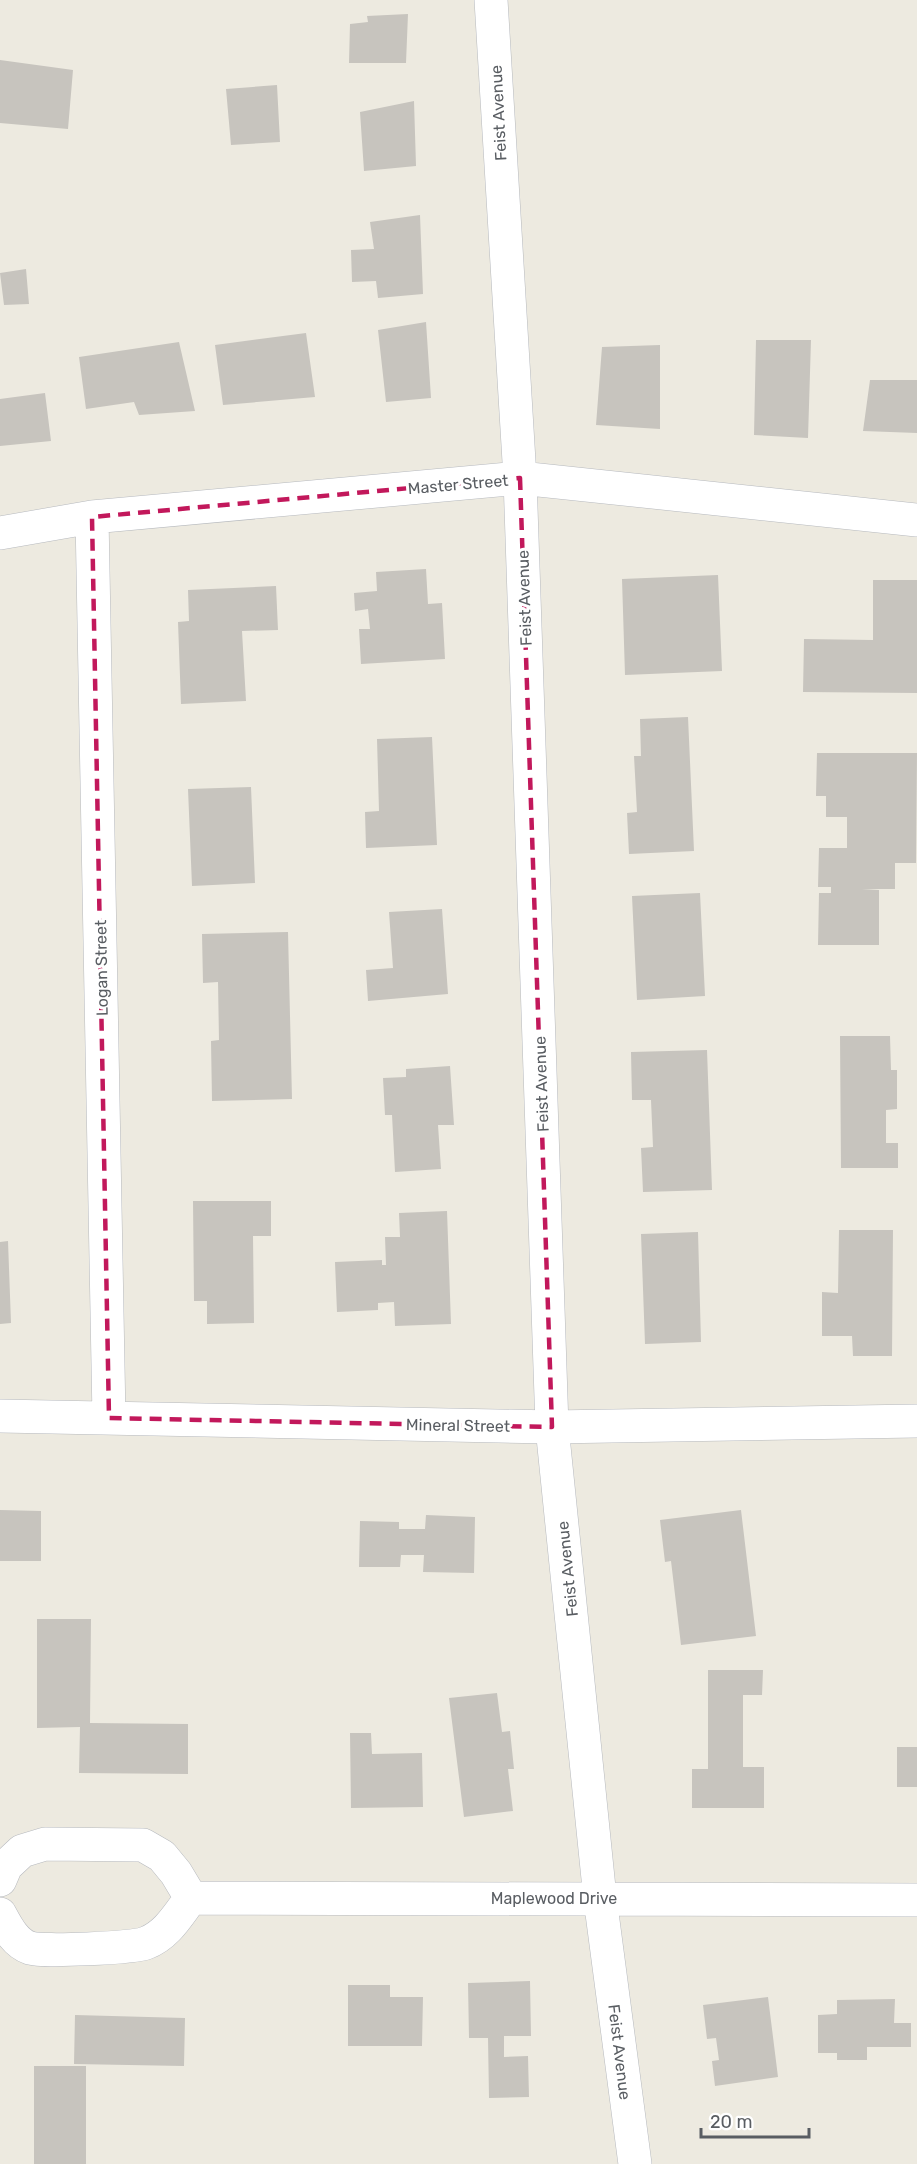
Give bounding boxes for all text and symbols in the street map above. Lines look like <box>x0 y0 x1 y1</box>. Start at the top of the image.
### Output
street label: Feist Avenue <box>486 65 510 161</box>
street label: Master Street <box>407 471 509 498</box>
street label: Feist Avenue <box>513 550 536 646</box>
street label: Logan Street <box>91 920 112 1016</box>
street label: Feist Avenue <box>530 1036 553 1132</box>
street label: Mineral Street <box>406 1415 510 1436</box>
street label: Feist Avenue <box>553 1520 582 1618</box>
street label: Maplewood Drive <box>491 1889 617 1908</box>
street label: Feist Avenue <box>604 2003 635 2101</box>
scale bar <box>701 2101 809 2139</box>
text: 20 m <box>710 2111 752 2133</box>

